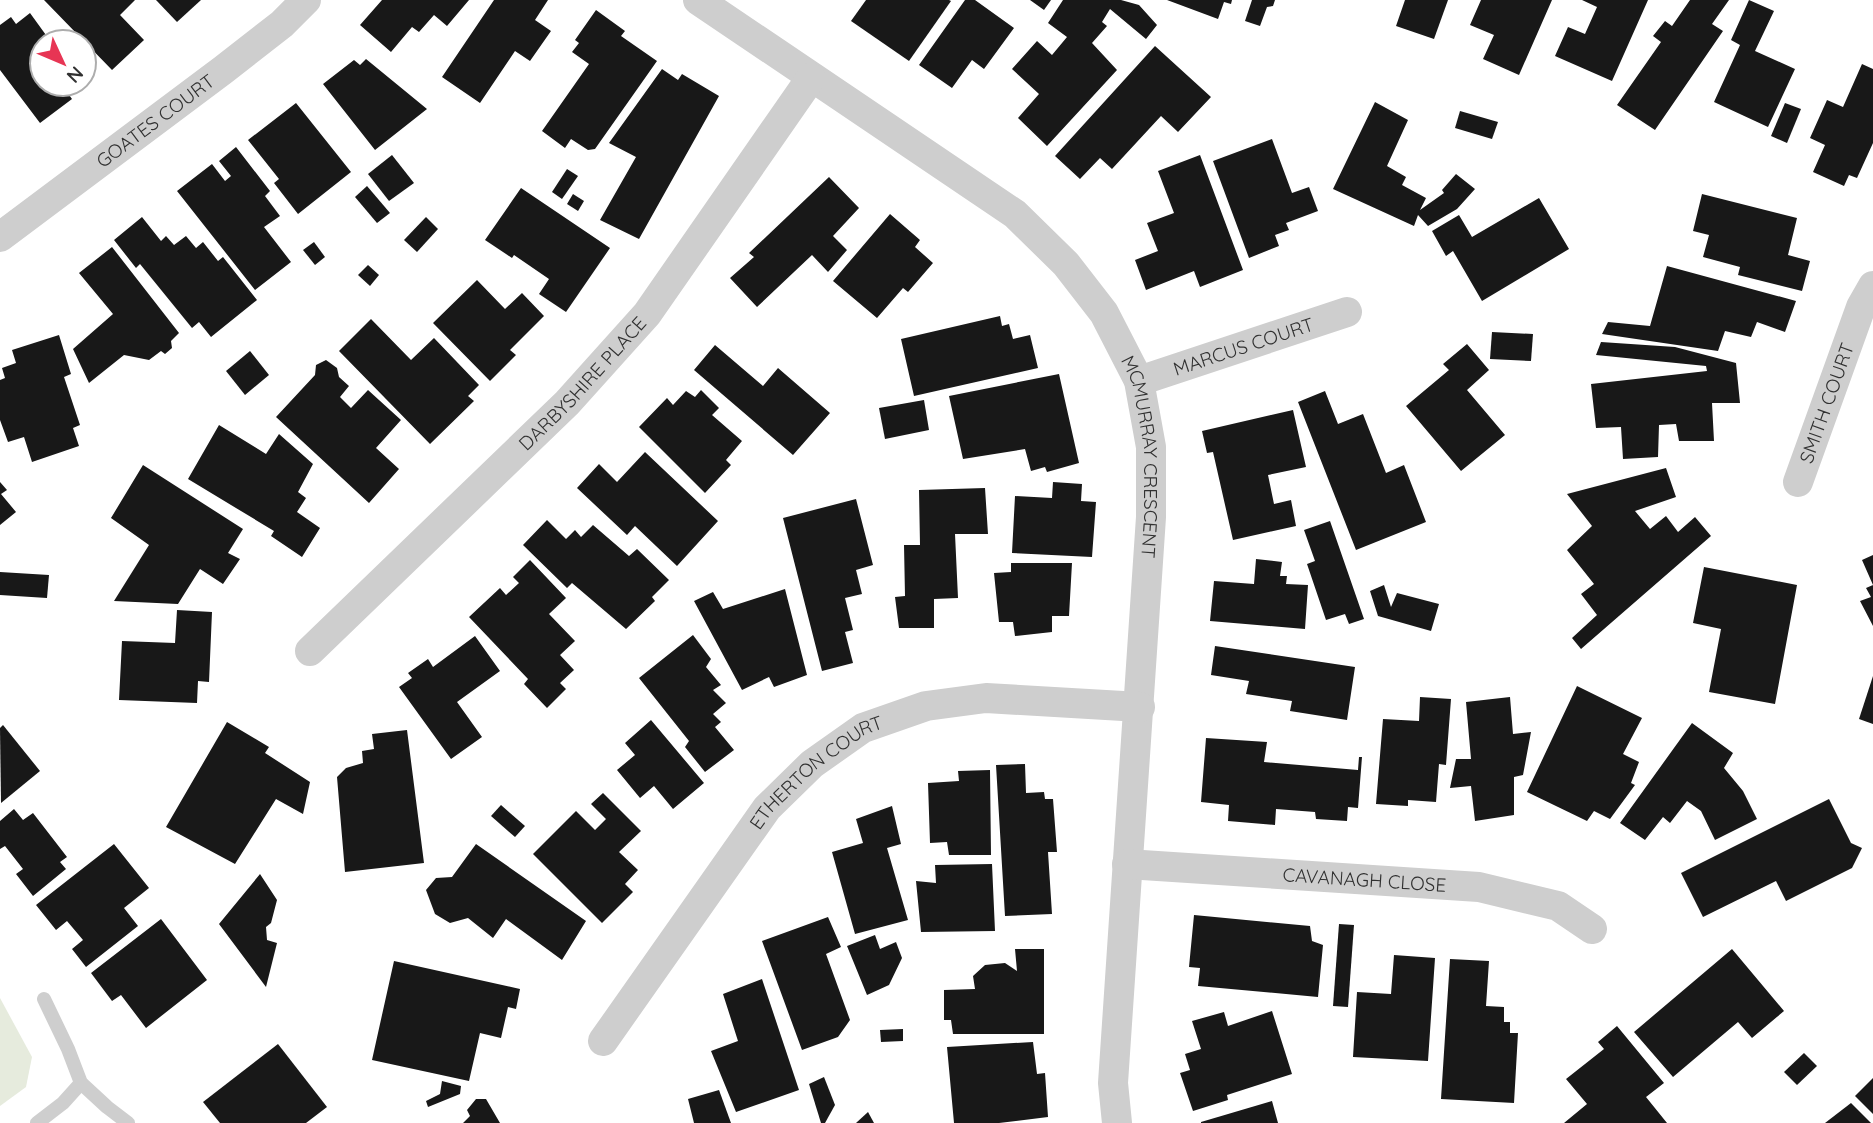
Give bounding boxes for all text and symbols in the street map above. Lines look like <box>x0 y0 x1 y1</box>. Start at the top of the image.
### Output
north arrow <box>28 28 98 98</box>
text: N <box>62 61 89 88</box>
street label: GOATES COURT <box>91 69 219 173</box>
street label: DARBYSHIRE PLACE <box>513 311 651 455</box>
street label: MARCUS COURT <box>1170 312 1317 381</box>
street label: SMITH COURT <box>1794 340 1859 466</box>
street label: MCMURRAY CRESCENT <box>1116 351 1163 559</box>
street label: ETHERTON COURT <box>744 710 886 834</box>
street label: CAVANAGH CLOSE <box>1282 862 1447 897</box>

